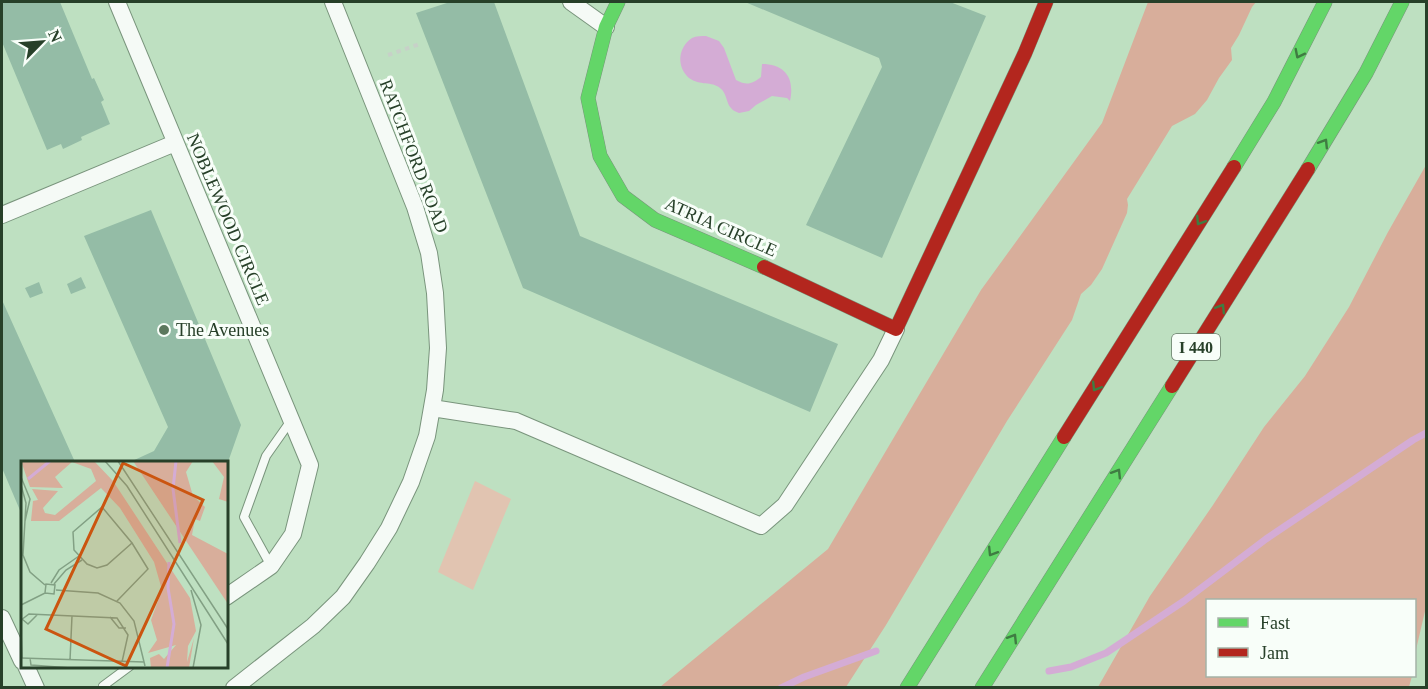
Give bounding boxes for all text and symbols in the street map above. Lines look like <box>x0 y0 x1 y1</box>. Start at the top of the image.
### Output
north arrow <box>12 12 72 72</box>
text: N <box>45 27 65 45</box>
one-way arrow <box>1295 47 1306 58</box>
street label: RATCHFORD ROAD <box>376 77 452 235</box>
street label: NOBLEWOOD CIRCLE <box>183 130 273 308</box>
one-way arrow <box>1317 139 1329 149</box>
street label: ATRIA CIRCLE <box>662 193 780 261</box>
one-way arrow <box>1195 215 1207 225</box>
one-way arrow <box>1213 304 1225 314</box>
place label: The Avenues <box>176 320 269 340</box>
marker: The Avenues <box>157 323 171 337</box>
road number: I 440 <box>1172 334 1220 360</box>
one-way arrow <box>1092 380 1103 391</box>
inset map <box>21 461 228 668</box>
one-way arrow <box>1109 469 1121 479</box>
one-way arrow <box>988 546 1000 556</box>
legend <box>1206 599 1416 677</box>
text: Fast <box>1260 613 1290 633</box>
one-way arrow <box>1005 634 1017 644</box>
text: Jam <box>1260 643 1289 663</box>

